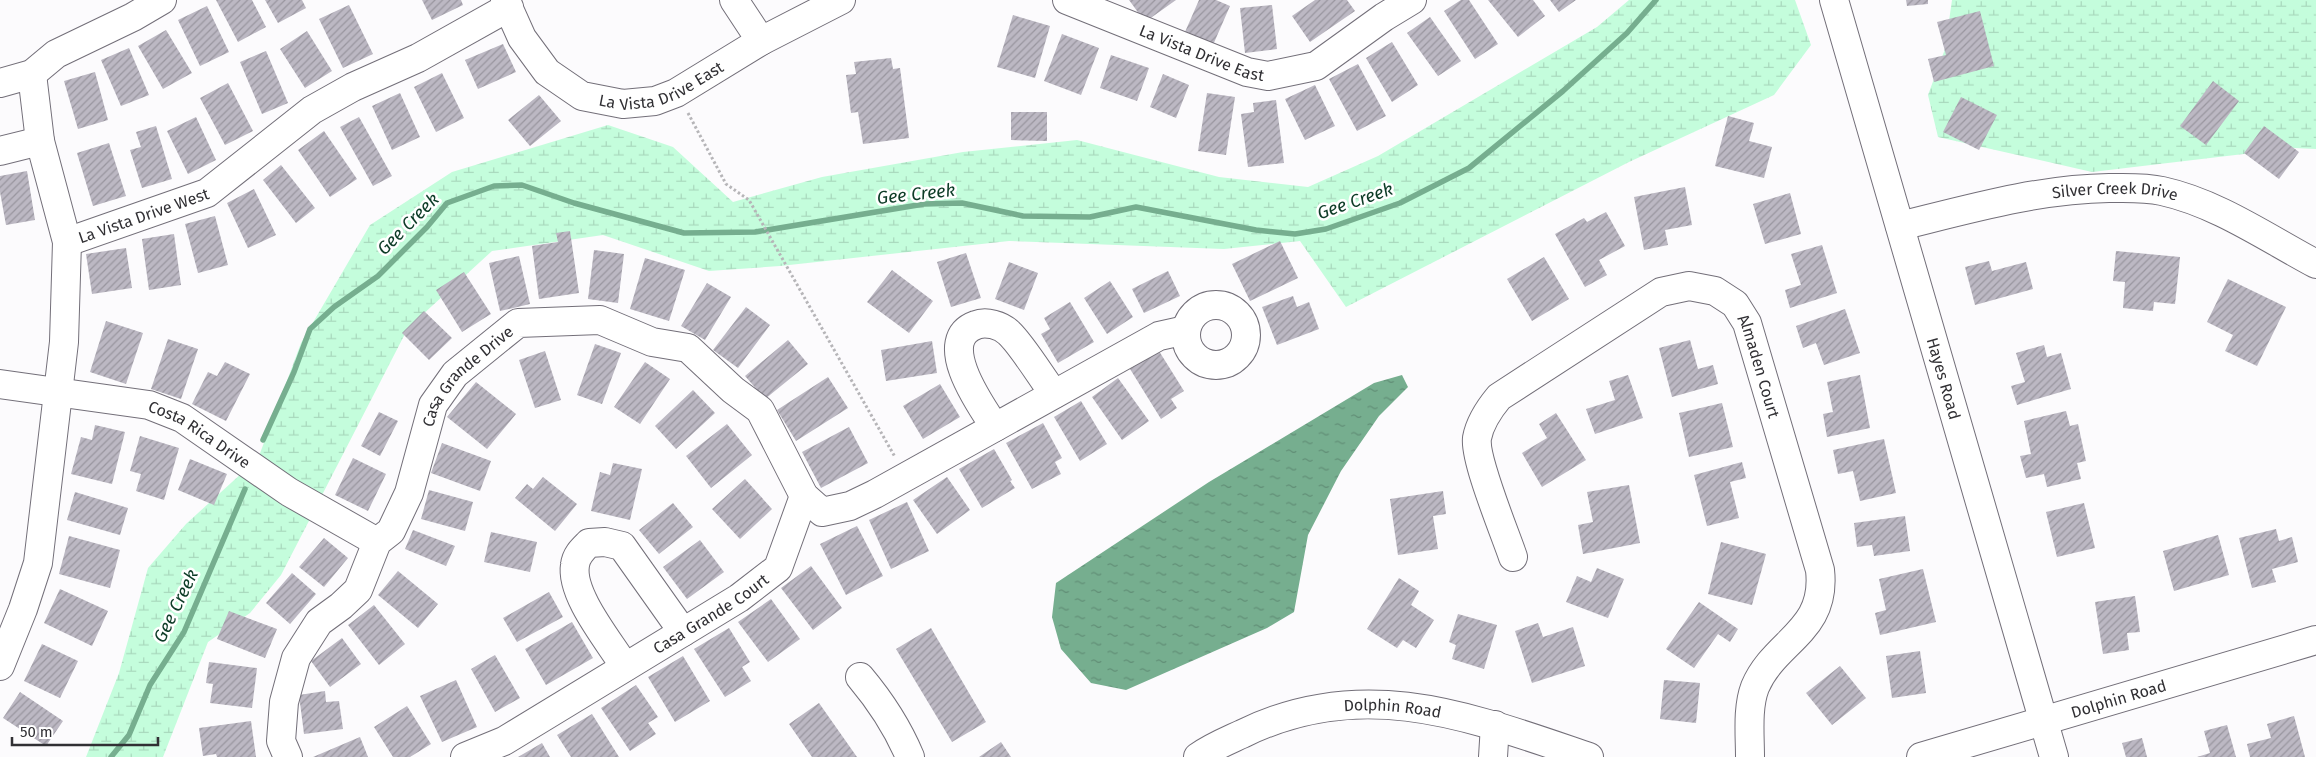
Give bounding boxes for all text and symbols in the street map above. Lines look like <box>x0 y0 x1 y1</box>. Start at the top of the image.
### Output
street label: La Vista Drive East <box>1136 21 1266 85</box>
street label: La Vista Drive East <box>597 57 727 114</box>
water label: Gee Creek <box>1314 178 1396 224</box>
water label: Gee Creek <box>876 179 957 209</box>
street label: Silver Creek Drive <box>2051 179 2180 205</box>
street label: La Vista Drive West <box>76 184 212 247</box>
water label: Gee Creek <box>372 188 444 260</box>
street label: Almaden Court <box>1734 310 1784 420</box>
street label: Casa Grande Drive <box>419 322 517 429</box>
street label: Hayes Road <box>1923 335 1964 422</box>
street label: Costa Rica Drive <box>146 397 254 472</box>
water label: Gee Creek <box>149 566 203 646</box>
street label: Casa Grande Court <box>650 570 773 658</box>
street label: Dolphin Road <box>2069 676 2169 722</box>
street label: Dolphin Road <box>1343 695 1443 722</box>
scale bar <box>12 714 159 746</box>
text: 50 m <box>20 723 53 741</box>

